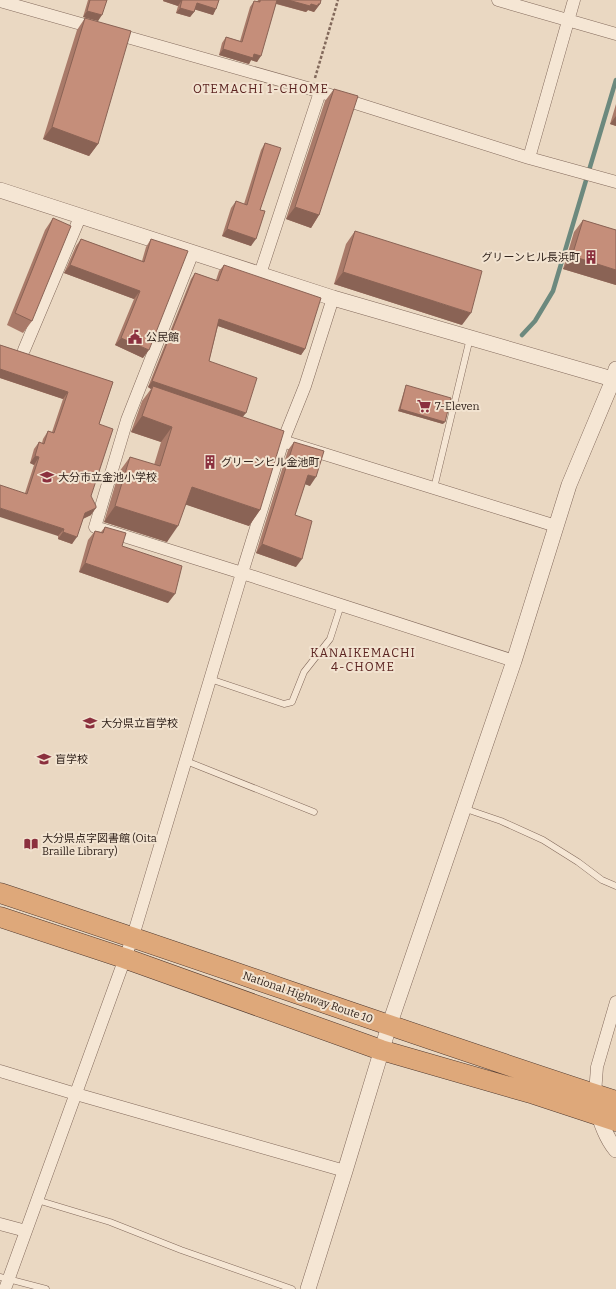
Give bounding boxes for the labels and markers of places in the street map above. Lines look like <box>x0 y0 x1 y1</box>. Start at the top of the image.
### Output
building icon: グリーンヒル長浜町 <box>583 249 599 265</box>
place label: グリーンヒル長浜町 <box>482 251 580 264</box>
public building icon: 公民館 <box>127 329 143 345</box>
place label: 公民館 <box>146 331 179 344</box>
supermarket icon: 7-Eleven <box>416 398 432 414</box>
place label: 7-Eleven <box>435 400 480 413</box>
building icon: グリーンヒル金池町 <box>202 454 218 470</box>
place label: グリーンヒル金池町 <box>221 456 319 469</box>
school or university icon: 大分市立金池小学校 <box>39 469 55 485</box>
place label: 大分市立金池小学校 <box>58 471 157 484</box>
school or university icon: 大分県立盲学校 <box>82 715 98 731</box>
place label: 大分県立盲学校 <box>101 717 178 730</box>
school or university icon: 盲学校 <box>36 751 52 767</box>
place label: 盲学校 <box>55 753 88 766</box>
place label: 大分県点字図書館 (Oita Braille Library) <box>42 832 157 858</box>
library icon: 大分県点字図書館 (Oita Braille Library) <box>23 836 39 852</box>

